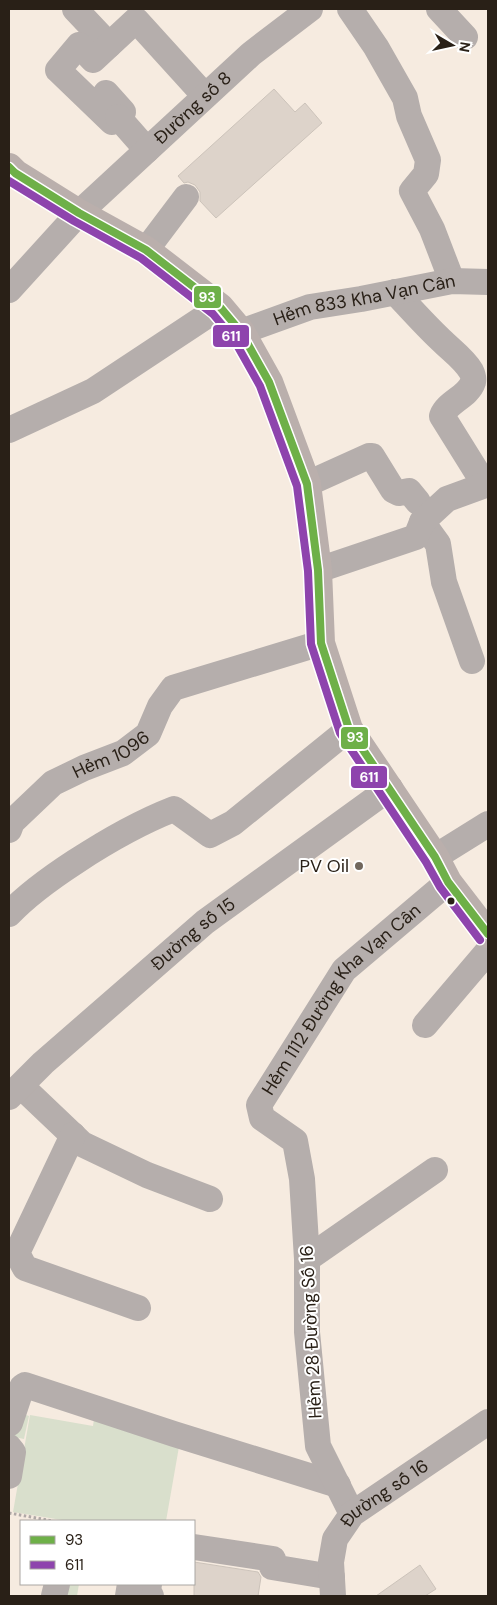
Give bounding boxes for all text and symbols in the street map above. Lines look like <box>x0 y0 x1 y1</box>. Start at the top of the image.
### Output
north arrow <box>427 20 477 70</box>
text: N <box>455 41 475 53</box>
street label: Đường số 8 <box>149 66 237 150</box>
street label: Hẻm 833 Kha Vạn Cân <box>270 269 457 331</box>
line badge: 93 <box>193 285 222 309</box>
text: 93 <box>198 288 216 306</box>
line badge: 611 <box>212 324 250 348</box>
text: 611 <box>221 327 241 345</box>
street label: Hẻm 1096 <box>69 725 155 784</box>
line badge: 93 <box>340 726 369 750</box>
text: 93 <box>346 728 364 746</box>
line badge: 611 <box>350 765 388 789</box>
text: 611 <box>359 768 379 786</box>
place label: PV Oil <box>299 854 349 878</box>
marker: PV Oil <box>353 860 365 872</box>
street label: Đường số 15 <box>146 892 240 976</box>
unlabelled marker <box>446 896 456 906</box>
street label: Hẻm 1112 Đường Kha Vạn Cân <box>256 898 426 1100</box>
street label: Hẻm 28 Đường Số 16 <box>294 1245 328 1419</box>
street label: Đường số 16 <box>335 1454 433 1532</box>
legend <box>20 1520 195 1585</box>
text: 93 <box>65 1530 83 1550</box>
text: 611 <box>65 1555 84 1575</box>

